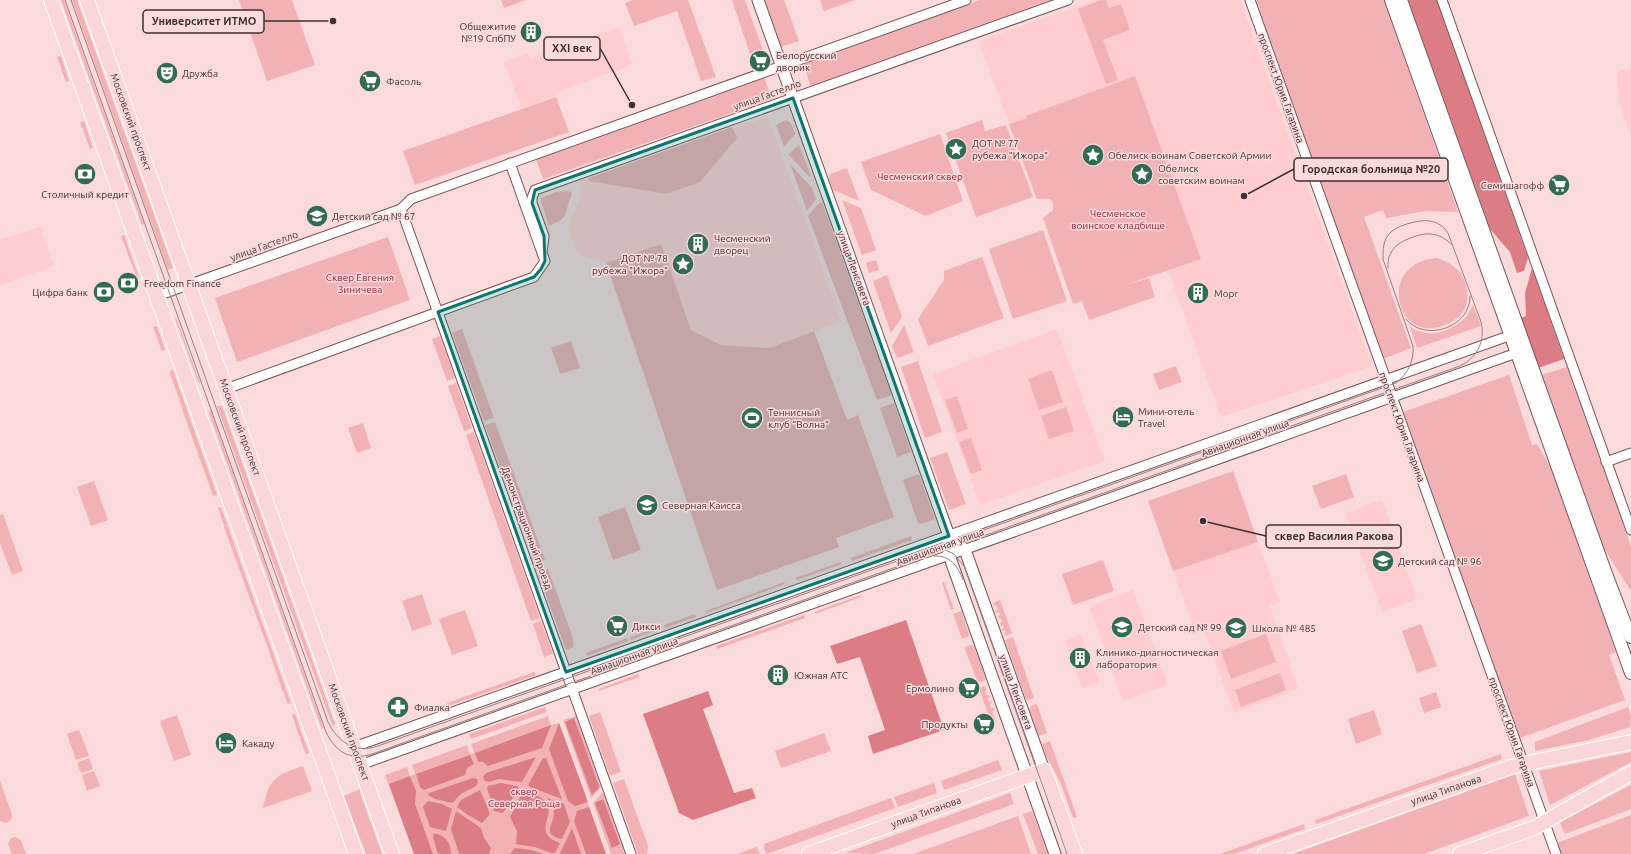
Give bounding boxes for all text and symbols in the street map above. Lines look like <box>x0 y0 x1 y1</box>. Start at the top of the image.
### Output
callout: Университет ИТМО <box>143 10 264 33</box>
text: Университет ИТМО <box>152 15 257 27</box>
building icon: Общежитие №19 СпбПУ <box>518 19 544 45</box>
place label: Общежитие №19 СпбПУ <box>459 21 516 44</box>
street label: проспект Юрия Гагарина <box>1256 32 1306 144</box>
callout: XXI век <box>544 37 600 60</box>
text: XXI век <box>552 42 593 54</box>
supermarket icon: Белорусский дворик <box>747 48 773 74</box>
place label: Белорусский дворик <box>776 50 836 73</box>
theatre icon: Дружба <box>154 60 180 86</box>
place label: Дружба <box>182 68 218 79</box>
supermarket icon: Фасоль <box>357 68 383 94</box>
street label: Московский проспект <box>108 72 154 173</box>
place label: Фасоль <box>386 76 421 87</box>
street label: улица Гастелло <box>732 78 802 112</box>
place icon: ДОТ № 77 рубежа "Ижора" <box>943 136 969 162</box>
place label: ДОТ № 77 рубежа "Ижора" <box>972 138 1048 161</box>
place icon: Обелиск воинам Советской Армии <box>1080 142 1106 168</box>
place label: Обелиск воинам Советской Армии <box>1108 150 1271 161</box>
callout: Городская больница №20 <box>1294 158 1448 181</box>
bank icon: Столичный кредит <box>72 161 98 187</box>
place icon: Обелиск советским воинам <box>1129 161 1155 187</box>
place label: Обелиск советским воинам <box>1158 163 1245 186</box>
text: Городская больница №20 <box>1302 163 1440 175</box>
park label: Чесменский сквер <box>877 171 963 182</box>
supermarket icon: Семишагофф <box>1546 172 1572 198</box>
place label: Семишагофф <box>1481 180 1544 191</box>
place label: Столичный кредит <box>41 189 129 200</box>
school or university icon: Детский сад № 67 <box>304 203 330 229</box>
park label: Чесменское воинское кладбище <box>1071 208 1165 231</box>
place label: Детский сад № 67 <box>332 211 415 222</box>
street label: улица Гастелло <box>229 229 299 263</box>
street label: улица Ленсовета <box>835 229 873 307</box>
building icon: Чесменский дворец <box>685 231 711 257</box>
place label: Чесменский дворец <box>714 233 771 256</box>
place icon: ДОТ № 78 рубежа "Ижора" <box>670 251 696 277</box>
place label: ДОТ № 78 рубежа "Ижора" <box>592 253 668 276</box>
bank icon: Freedom Finance <box>115 270 141 296</box>
park label: Сквер Евгения Зиничева <box>326 272 394 295</box>
place label: Freedom Finance <box>144 278 221 289</box>
bank icon: Цифра банк <box>91 279 117 305</box>
building icon: Морг <box>1185 280 1211 306</box>
place label: Цифра банк <box>32 287 88 298</box>
place label: Морг <box>1214 288 1238 299</box>
street label: проспект Юрия Гагарина <box>1377 371 1427 483</box>
street label: Московский проспект <box>217 377 263 478</box>
hotel icon: Мини-отель Travel <box>1110 404 1136 430</box>
sports icon: Теннисный клуб “Волна” <box>739 405 765 431</box>
place label: Мини-отель Travel <box>1138 406 1194 429</box>
place label: Теннисный клуб “Волна” <box>768 407 829 430</box>
street label: Авиационная улица <box>1200 417 1290 459</box>
street label: Демонстрационный проезд <box>500 465 554 591</box>
school or university icon: Северная Каисса <box>634 492 660 518</box>
place label: Северная Каисса <box>662 500 741 511</box>
callout: сквер Василия Ракова <box>1266 525 1401 548</box>
street label: Авиационная улица <box>895 526 985 568</box>
text: сквер Василия Ракова <box>1274 530 1394 542</box>
school or university icon: Детский сад № 96 <box>1370 548 1396 574</box>
place label: Детский сад № 96 <box>1398 556 1482 567</box>
supermarket icon: Дикси <box>604 613 630 639</box>
school or university icon: Детский сад № 99 <box>1109 614 1135 640</box>
school or university icon: Школа № 485 <box>1223 615 1249 641</box>
place label: Дикси <box>632 621 661 632</box>
place label: Детский сад № 99 <box>1138 622 1221 633</box>
place label: Школа № 485 <box>1252 623 1316 634</box>
street label: Авиационная улица <box>589 635 679 677</box>
building icon: Клинико-диагностическая лаборатория <box>1067 645 1093 671</box>
place label: Клинико-диагностическая лаборатория <box>1096 647 1219 670</box>
street label: улица Ленсовета <box>997 653 1035 731</box>
building icon: Южная АТС <box>765 662 791 688</box>
place label: Южная АТС <box>794 670 848 681</box>
supermarket icon: Ермолино <box>956 675 982 701</box>
street label: проспект Юрия Гагарина <box>1487 676 1537 788</box>
street label: Московский проспект <box>326 682 372 783</box>
place label: Ермолино <box>906 683 954 694</box>
pharmacy icon: Фиалка <box>385 694 411 720</box>
place label: Фиалка <box>414 702 450 713</box>
supermarket icon: Продукты <box>971 711 997 737</box>
place label: Продукты <box>921 719 968 730</box>
hotel icon: Какаду <box>213 730 239 756</box>
place label: Какаду <box>242 738 275 749</box>
street label: улица Типанова <box>1409 773 1483 807</box>
park label: сквер Северная Роща <box>488 786 560 809</box>
street label: улица Типанова <box>889 794 963 830</box>

